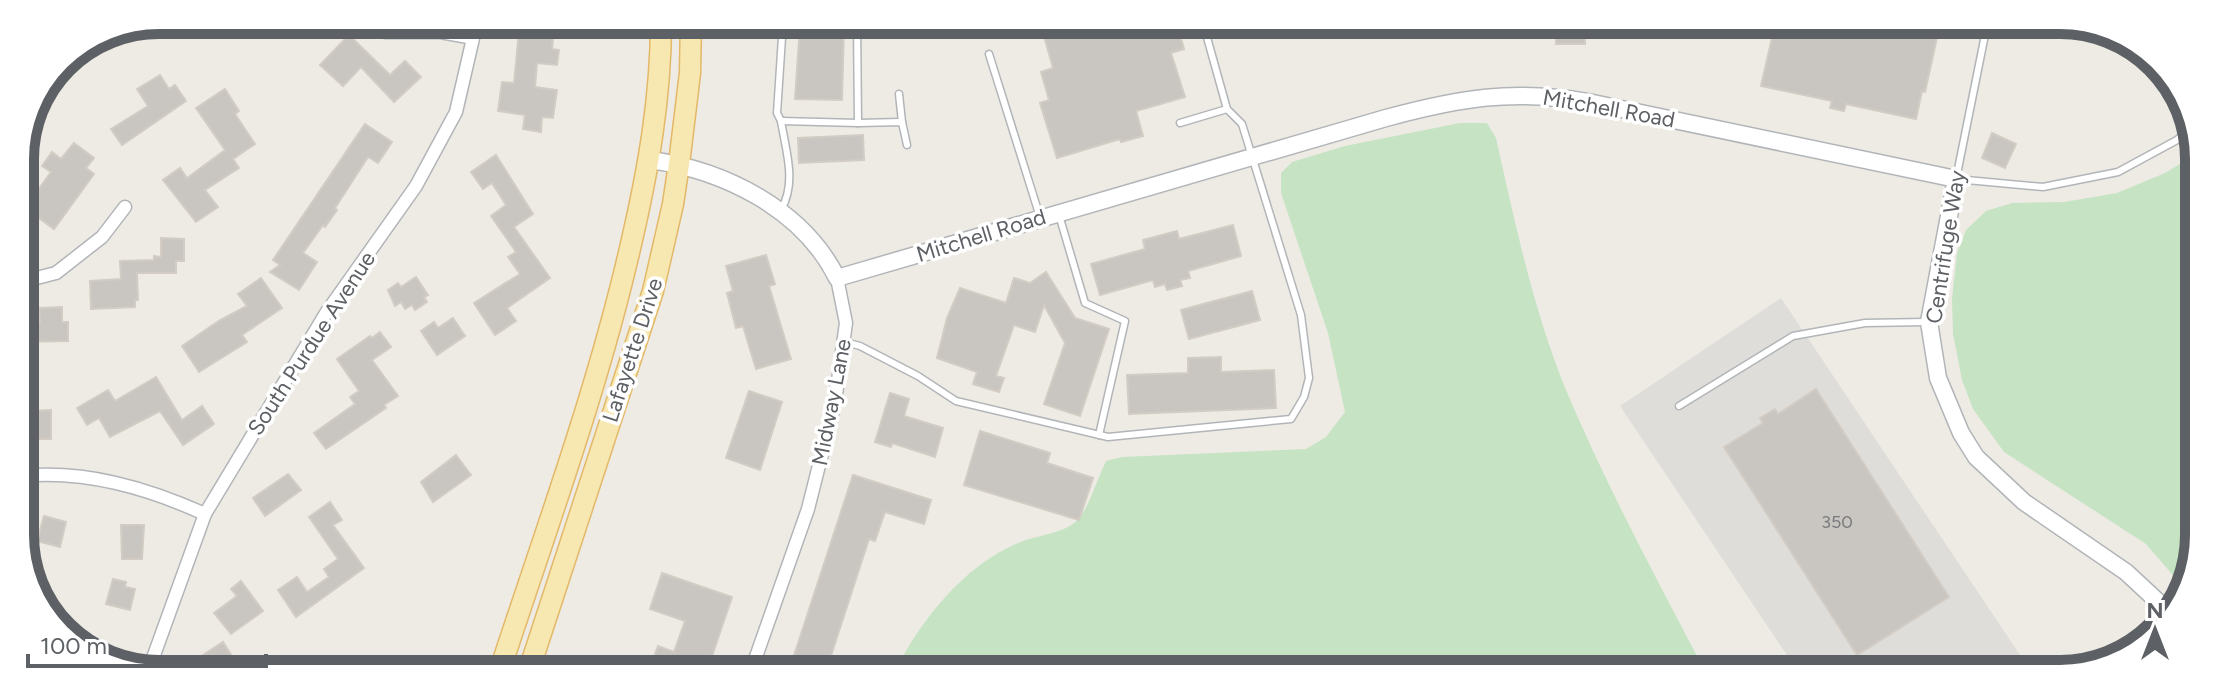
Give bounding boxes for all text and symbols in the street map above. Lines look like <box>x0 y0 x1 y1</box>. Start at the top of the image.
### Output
street label: Mitchell Road <box>1541 84 1677 133</box>
street label: Centrifuge Way <box>1920 168 1971 326</box>
street label: Mitchell Road <box>913 203 1049 268</box>
street label: South Purdue Avenue <box>242 246 381 440</box>
street label: Lafayette Drive <box>596 275 668 426</box>
street label: Midway Lane <box>806 336 857 468</box>
house number: 350 <box>1821 511 1853 533</box>
north arrow <box>2115 590 2195 670</box>
text: N <box>2146 597 2164 624</box>
scale bar <box>28 618 266 668</box>
text: 100 m <box>40 631 107 660</box>

